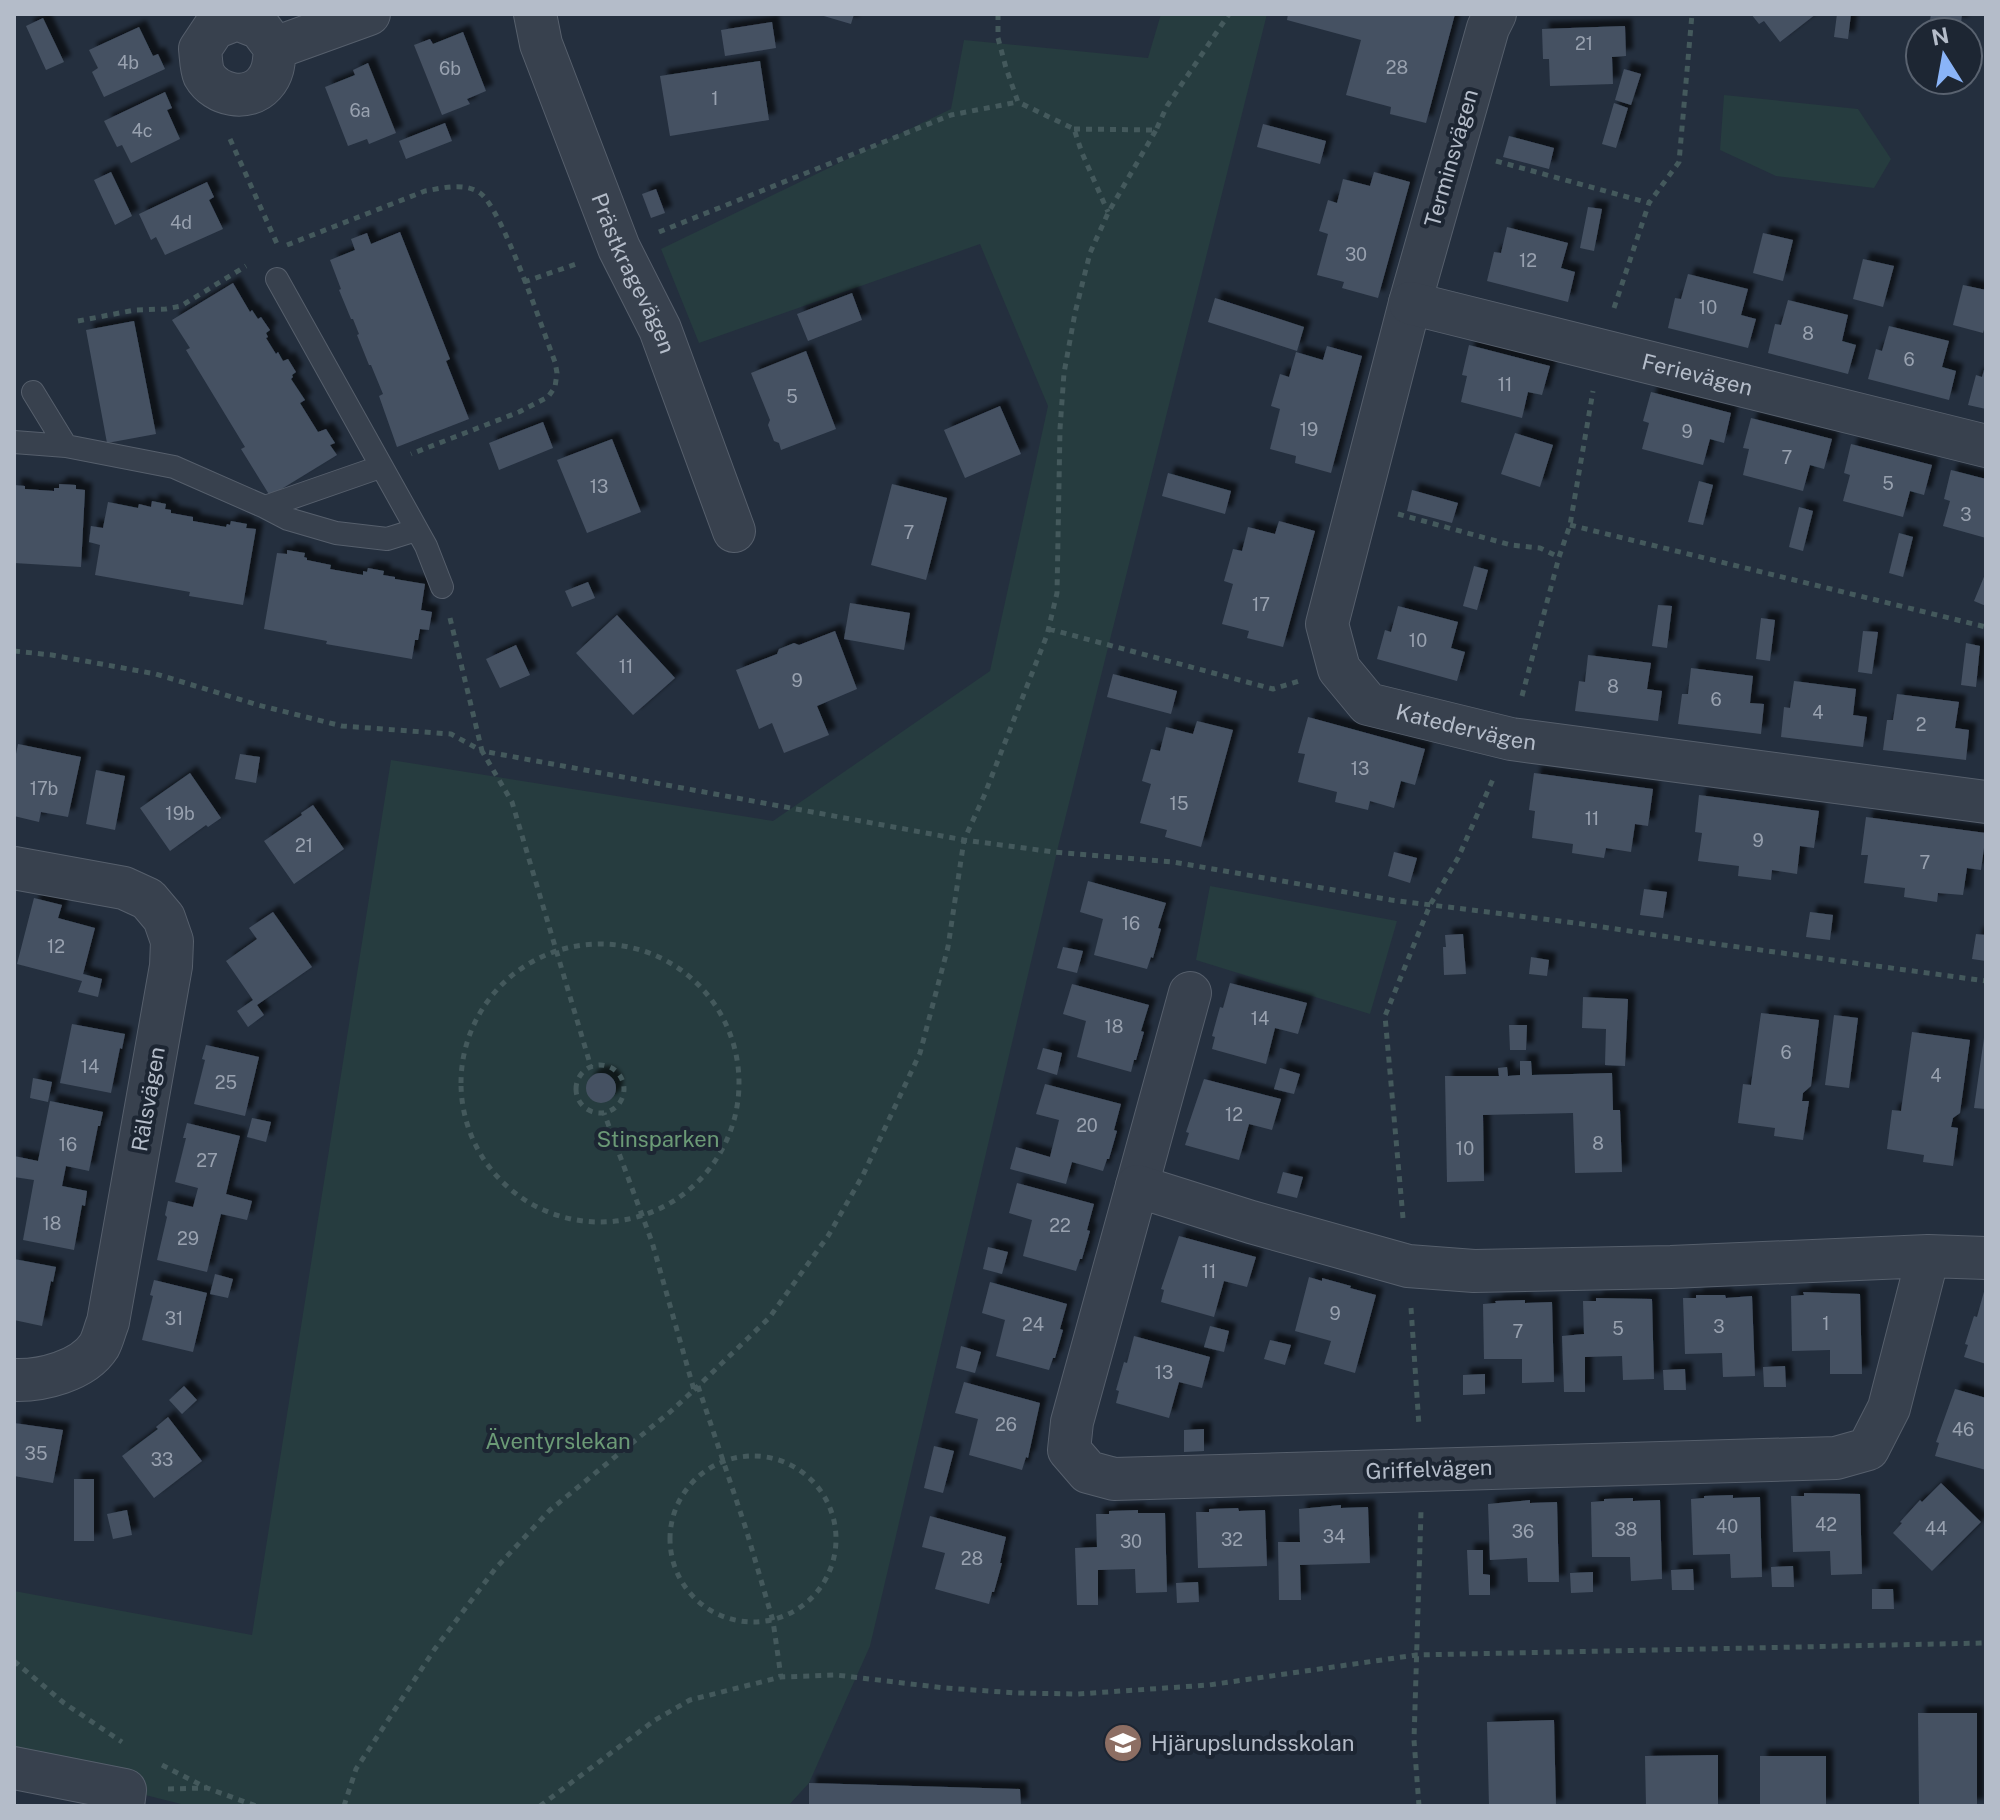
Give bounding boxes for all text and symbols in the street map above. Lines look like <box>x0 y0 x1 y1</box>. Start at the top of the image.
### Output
north arrow <box>1904 16 1984 96</box>
text: N <box>1929 22 1951 51</box>
house number: 21 <box>1575 33 1593 54</box>
house number: 4b <box>117 52 139 73</box>
house number: 28 <box>1386 57 1408 78</box>
house number: 6b <box>439 58 461 79</box>
street label: Terminsvägen <box>1419 86 1483 230</box>
house number: 1 <box>711 88 719 109</box>
house number: 6a <box>349 100 371 121</box>
house number: 4c <box>131 120 153 141</box>
street label: Prästkragevägen <box>586 189 681 357</box>
house number: 4d <box>170 212 192 233</box>
house number: 30 <box>1345 244 1367 265</box>
house number: 12 <box>1519 250 1537 271</box>
house number: 10 <box>1699 297 1717 318</box>
house number: 8 <box>1802 323 1814 344</box>
street label: Ferievägen <box>1639 348 1755 401</box>
house number: 6 <box>1903 349 1915 370</box>
house number: 11 <box>1498 374 1512 395</box>
house number: 5 <box>786 386 798 407</box>
house number: 19 <box>1300 419 1318 440</box>
house number: 9 <box>1681 421 1693 442</box>
house number: 7 <box>1782 447 1792 468</box>
house number: 5 <box>1882 473 1894 494</box>
house number: 13 <box>590 476 608 497</box>
house number: 3 <box>1960 504 1972 525</box>
house number: 7 <box>904 522 914 543</box>
house number: 17 <box>1252 594 1270 615</box>
house number: 10 <box>1409 630 1427 651</box>
house number: 11 <box>619 656 633 677</box>
house number: 9 <box>791 670 803 691</box>
house number: 8 <box>1607 676 1619 697</box>
house number: 6 <box>1710 689 1722 710</box>
street label: Katedervägen <box>1393 698 1538 755</box>
house number: 4 <box>1812 702 1824 723</box>
house number: 2 <box>1916 714 1926 735</box>
house number: 13 <box>1351 758 1369 779</box>
house number: 17b <box>30 778 58 799</box>
house number: 15 <box>1170 793 1188 814</box>
house number: 19b <box>165 803 195 824</box>
house number: 11 <box>1585 808 1599 829</box>
house number: 9 <box>1752 830 1764 851</box>
house number: 21 <box>295 835 313 856</box>
house number: 7 <box>1920 852 1930 873</box>
house number: 16 <box>1122 913 1140 934</box>
house number: 12 <box>47 936 65 957</box>
house number: 14 <box>1251 1008 1269 1029</box>
house number: 18 <box>1105 1016 1123 1037</box>
house number: 6 <box>1780 1042 1792 1063</box>
street label: Rälsvägen <box>126 1045 170 1153</box>
house number: 14 <box>81 1056 99 1077</box>
house number: 4 <box>1930 1065 1942 1086</box>
house number: 25 <box>215 1072 237 1093</box>
house number: 12 <box>1225 1104 1243 1125</box>
house number: 20 <box>1076 1115 1098 1136</box>
park label: Stinsparken <box>597 1126 719 1152</box>
house number: 8 <box>1592 1133 1604 1154</box>
house number: 16 <box>59 1134 77 1155</box>
house number: 10 <box>1456 1138 1474 1159</box>
house number: 27 <box>196 1150 218 1171</box>
house number: 18 <box>43 1213 61 1234</box>
house number: 22 <box>1049 1215 1071 1236</box>
house number: 29 <box>177 1228 199 1249</box>
house number: 11 <box>1202 1261 1216 1282</box>
house number: 9 <box>1329 1303 1341 1324</box>
house number: 31 <box>165 1308 183 1329</box>
house number: 1 <box>1822 1313 1830 1334</box>
house number: 24 <box>1022 1314 1044 1335</box>
house number: 3 <box>1713 1316 1725 1337</box>
house number: 5 <box>1612 1318 1624 1339</box>
house number: 7 <box>1513 1321 1523 1342</box>
house number: 13 <box>1155 1362 1173 1383</box>
house number: 26 <box>995 1414 1017 1435</box>
house number: 46 <box>1952 1419 1974 1440</box>
park label: Äventyrslekan <box>485 1427 631 1454</box>
house number: 35 <box>25 1443 47 1464</box>
house number: 33 <box>151 1449 173 1470</box>
street label: Griffelvägen <box>1365 1454 1493 1484</box>
house number: 42 <box>1815 1514 1837 1535</box>
house number: 40 <box>1716 1516 1738 1537</box>
house number: 44 <box>1925 1518 1947 1539</box>
house number: 38 <box>1615 1519 1637 1540</box>
house number: 36 <box>1512 1521 1534 1542</box>
house number: 34 <box>1323 1526 1345 1547</box>
house number: 32 <box>1221 1529 1243 1550</box>
house number: 30 <box>1120 1531 1142 1552</box>
house number: 28 <box>961 1548 983 1569</box>
school or university icon: Hjärupslundsskolan <box>1102 1722 1144 1764</box>
place label: Hjärupslundsskolan <box>1151 1730 1354 1756</box>

